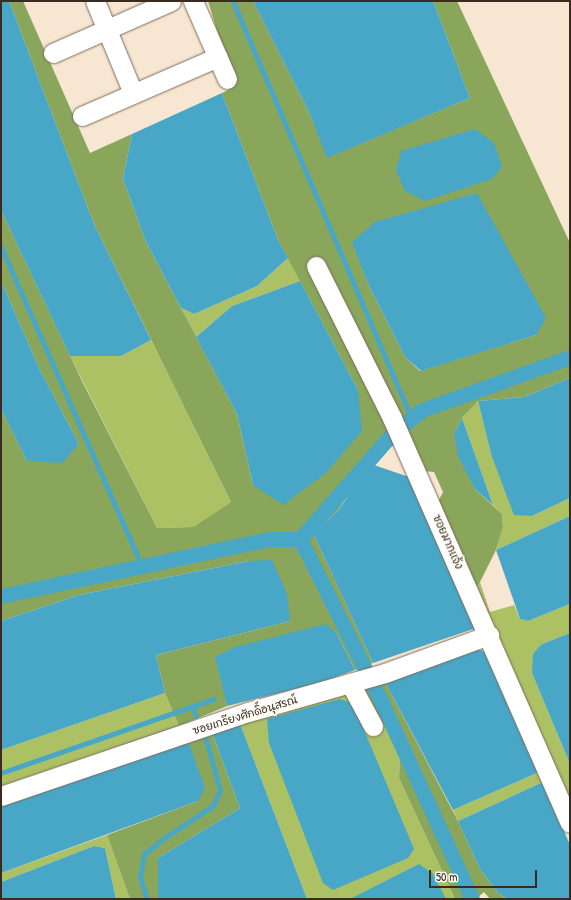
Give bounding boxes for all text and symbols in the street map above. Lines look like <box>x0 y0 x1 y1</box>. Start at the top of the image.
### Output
street label: ซอยมากแจ้ง <box>430 513 466 571</box>
street label: ซอยเกรียงศักดิ์อนุสรณ์ <box>191 693 299 737</box>
scale bar <box>431 862 539 888</box>
text: 50 m <box>436 868 457 885</box>

